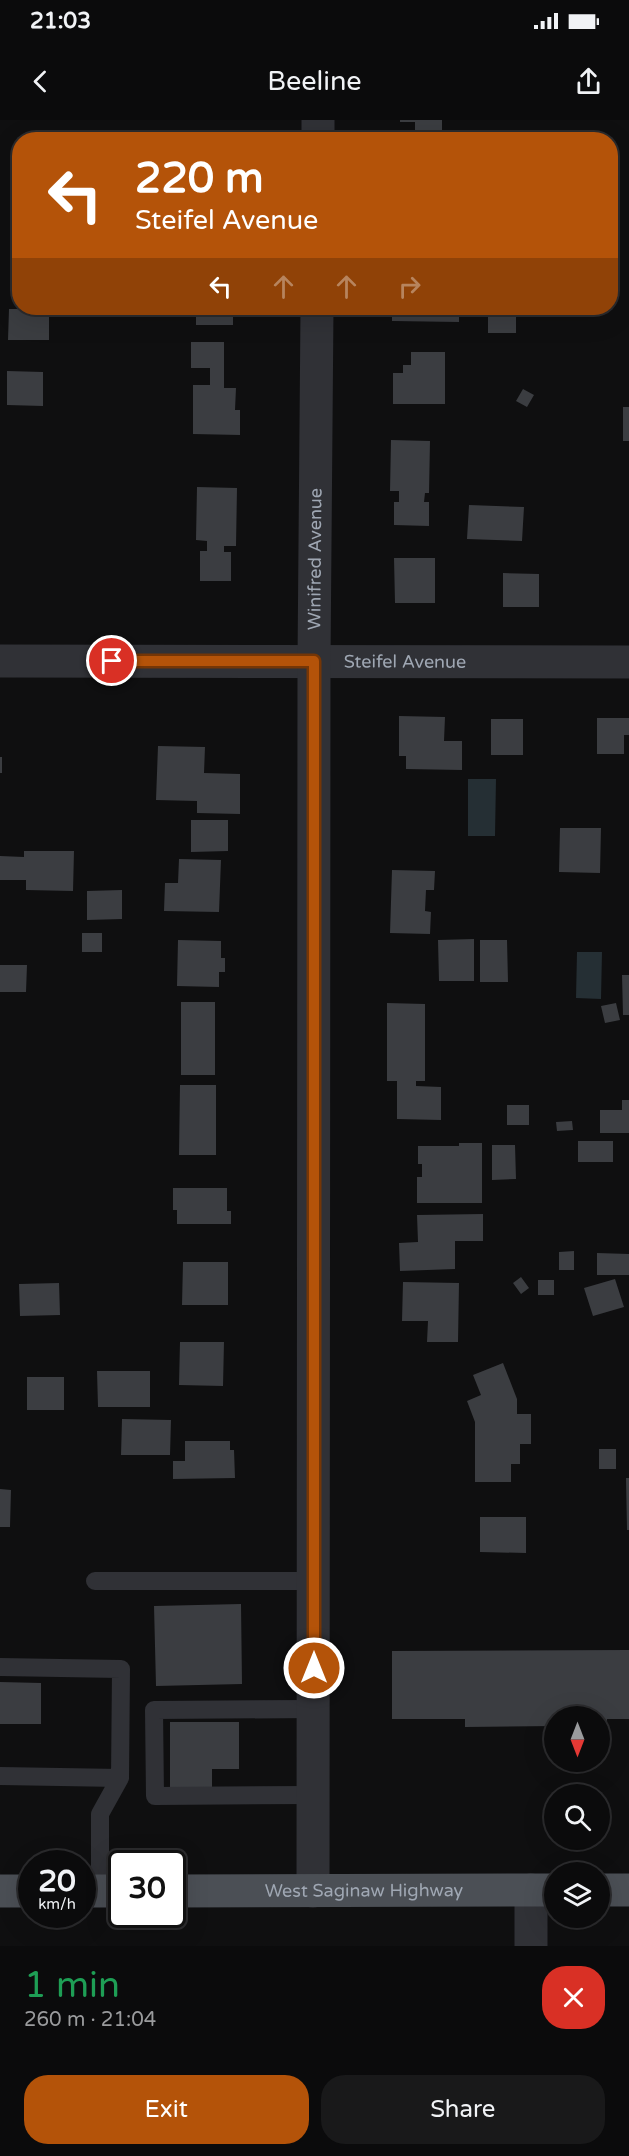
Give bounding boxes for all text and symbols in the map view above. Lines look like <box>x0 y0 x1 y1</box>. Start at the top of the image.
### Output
text: 21:03 <box>30 8 91 34</box>
icon: back <box>24 65 57 98</box>
text: Beeline <box>267 65 362 98</box>
icon: share <box>572 65 605 98</box>
text: 220 m <box>135 153 264 204</box>
icon: left <box>36 156 114 234</box>
text: Steifel Avenue <box>135 204 318 237</box>
icon: left <box>204 270 237 303</box>
icon: ahead <box>267 270 300 303</box>
icon: ahead <box>330 270 363 303</box>
icon: right <box>393 270 426 303</box>
street label: Winifred Avenue <box>303 488 326 630</box>
pin <box>86 635 137 686</box>
icon: arrive <box>95 644 128 677</box>
street label: Steifel Avenue <box>344 651 466 673</box>
position arrow <box>282 1636 346 1700</box>
north arrow <box>544 1706 610 1772</box>
map controls <box>544 1706 610 1928</box>
button: search <box>544 1784 610 1850</box>
speed limit sign: 30 <box>108 1850 186 1928</box>
button: layers <box>544 1862 610 1928</box>
text: 20 <box>38 1863 76 1900</box>
street label: West Saginaw Highway <box>265 1879 464 1902</box>
text: km/h <box>38 1895 76 1913</box>
text: 1 min <box>24 1964 120 2007</box>
button: close <box>542 1966 605 2029</box>
text: 260 m · 21:04 <box>24 2008 156 2032</box>
button: Exit <box>24 2075 309 2144</box>
button: Share <box>321 2075 605 2144</box>

